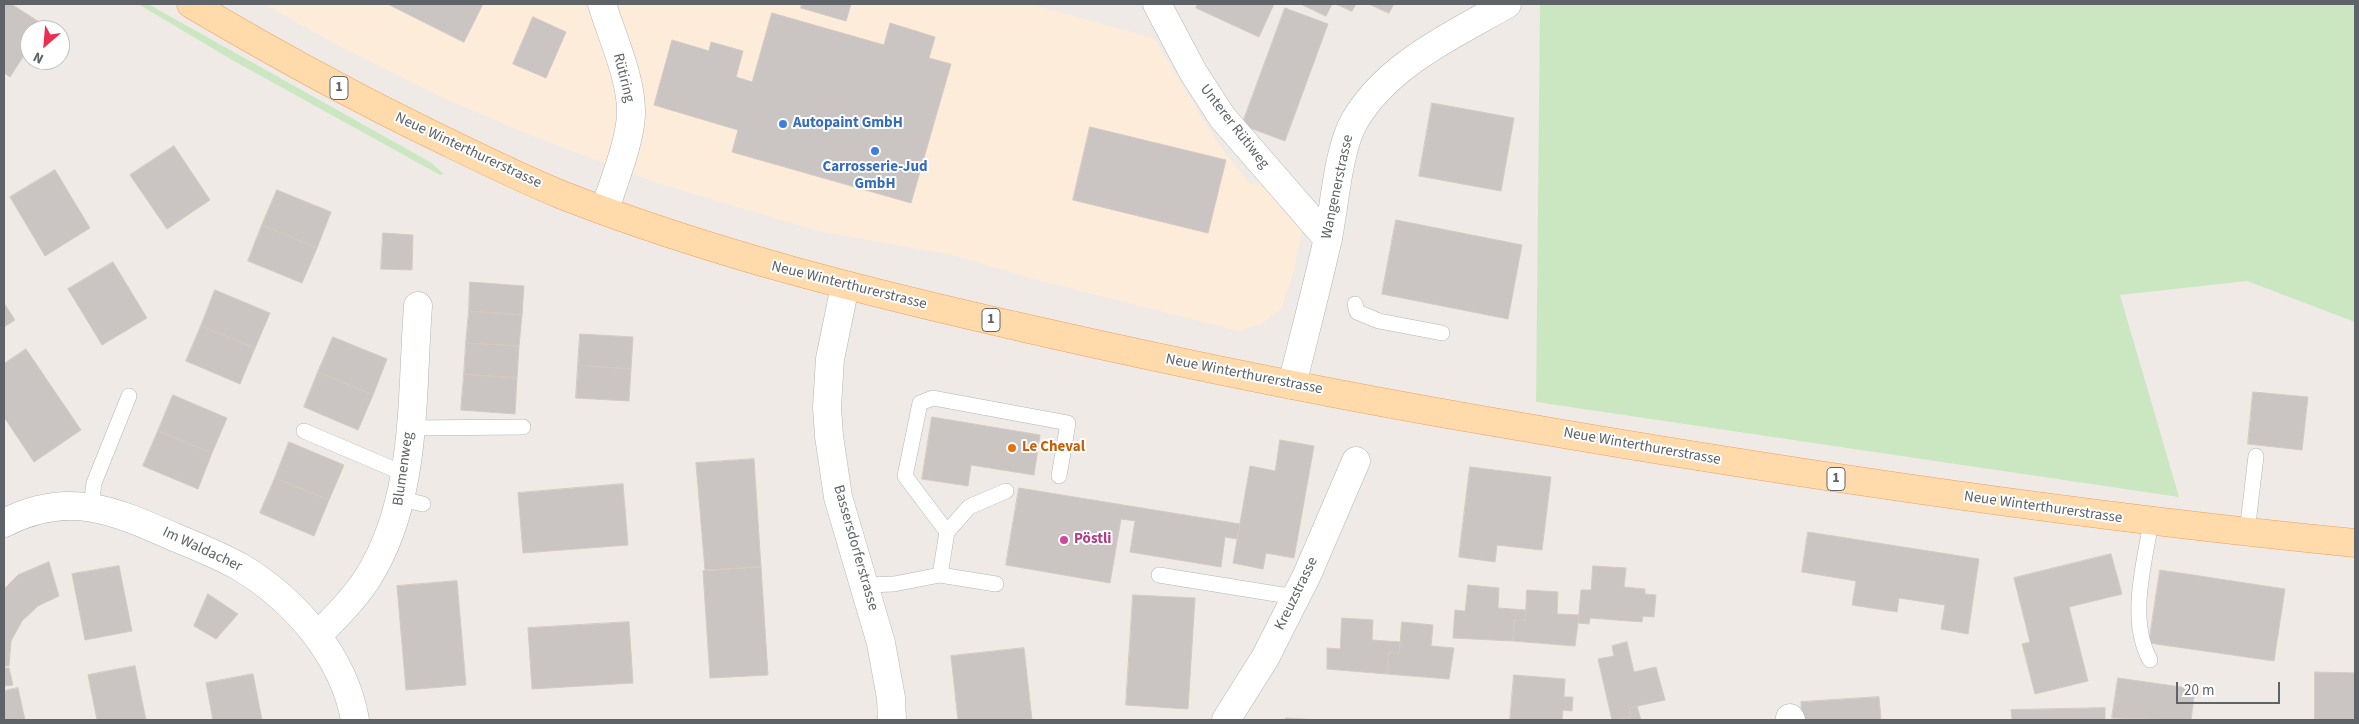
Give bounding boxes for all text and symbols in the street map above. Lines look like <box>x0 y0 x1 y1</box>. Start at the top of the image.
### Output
north arrow <box>20 20 70 70</box>
text: N <box>30 46 47 68</box>
street label: Rütiring <box>608 52 638 104</box>
road number: 1 <box>330 76 348 100</box>
street label: Unterer Rütiweg <box>1196 81 1272 173</box>
street label: Neue Winterthurerstrasse <box>392 109 544 193</box>
place label: Autopaint GmbH <box>793 115 903 133</box>
marker: Autopaint GmbH <box>777 118 789 130</box>
street label: Wangenerstrasse <box>1318 133 1358 241</box>
marker: Carrosserie-Jud GmbH <box>869 145 881 157</box>
place label: Carrosserie-Jud GmbH <box>822 159 928 194</box>
street label: Neue Winterthurerstrasse <box>769 258 929 314</box>
road number: 1 <box>982 308 1000 332</box>
street label: Neue Winterthurerstrasse <box>1164 351 1324 399</box>
street label: Neue Winterthurerstrasse <box>1562 424 1722 470</box>
street label: Blumenweg <box>390 431 418 507</box>
place label: Le Cheval <box>1022 439 1085 457</box>
marker: Le Cheval <box>1006 442 1018 454</box>
road number: 1 <box>1827 468 1845 490</box>
street label: Bassersdorferstrasse <box>828 483 882 613</box>
street label: Neue Winterthurerstrasse <box>1963 488 2123 528</box>
street label: Im Waldacher <box>159 524 245 576</box>
place label: Pöstli <box>1074 531 1111 549</box>
marker: Pöstli <box>1058 534 1070 546</box>
street label: Kreuzstrasse <box>1272 554 1322 634</box>
scale bar <box>2179 672 2283 704</box>
text: 20 m <box>2184 680 2214 701</box>

